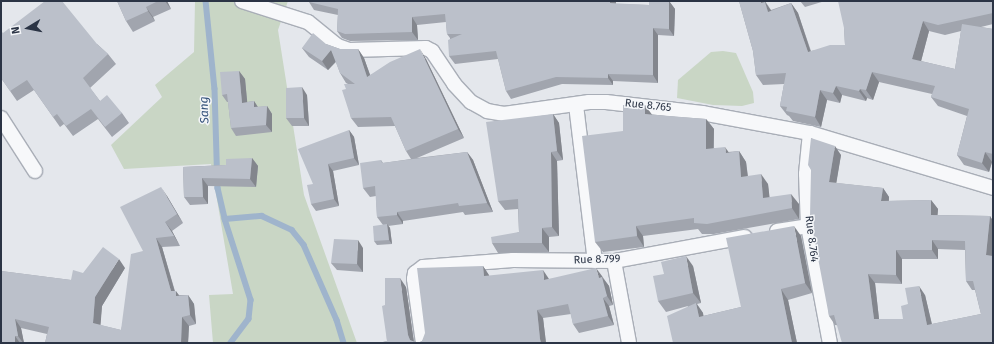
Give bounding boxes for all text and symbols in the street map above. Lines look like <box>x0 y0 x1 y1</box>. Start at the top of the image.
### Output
north arrow <box>8 8 48 48</box>
text: N <box>9 25 23 35</box>
water label: Sang <box>197 96 213 124</box>
street label: Rue 8.765 <box>624 97 672 115</box>
street label: Rue 8.764 <box>802 215 820 263</box>
street label: Rue 8.799 <box>573 253 621 267</box>

